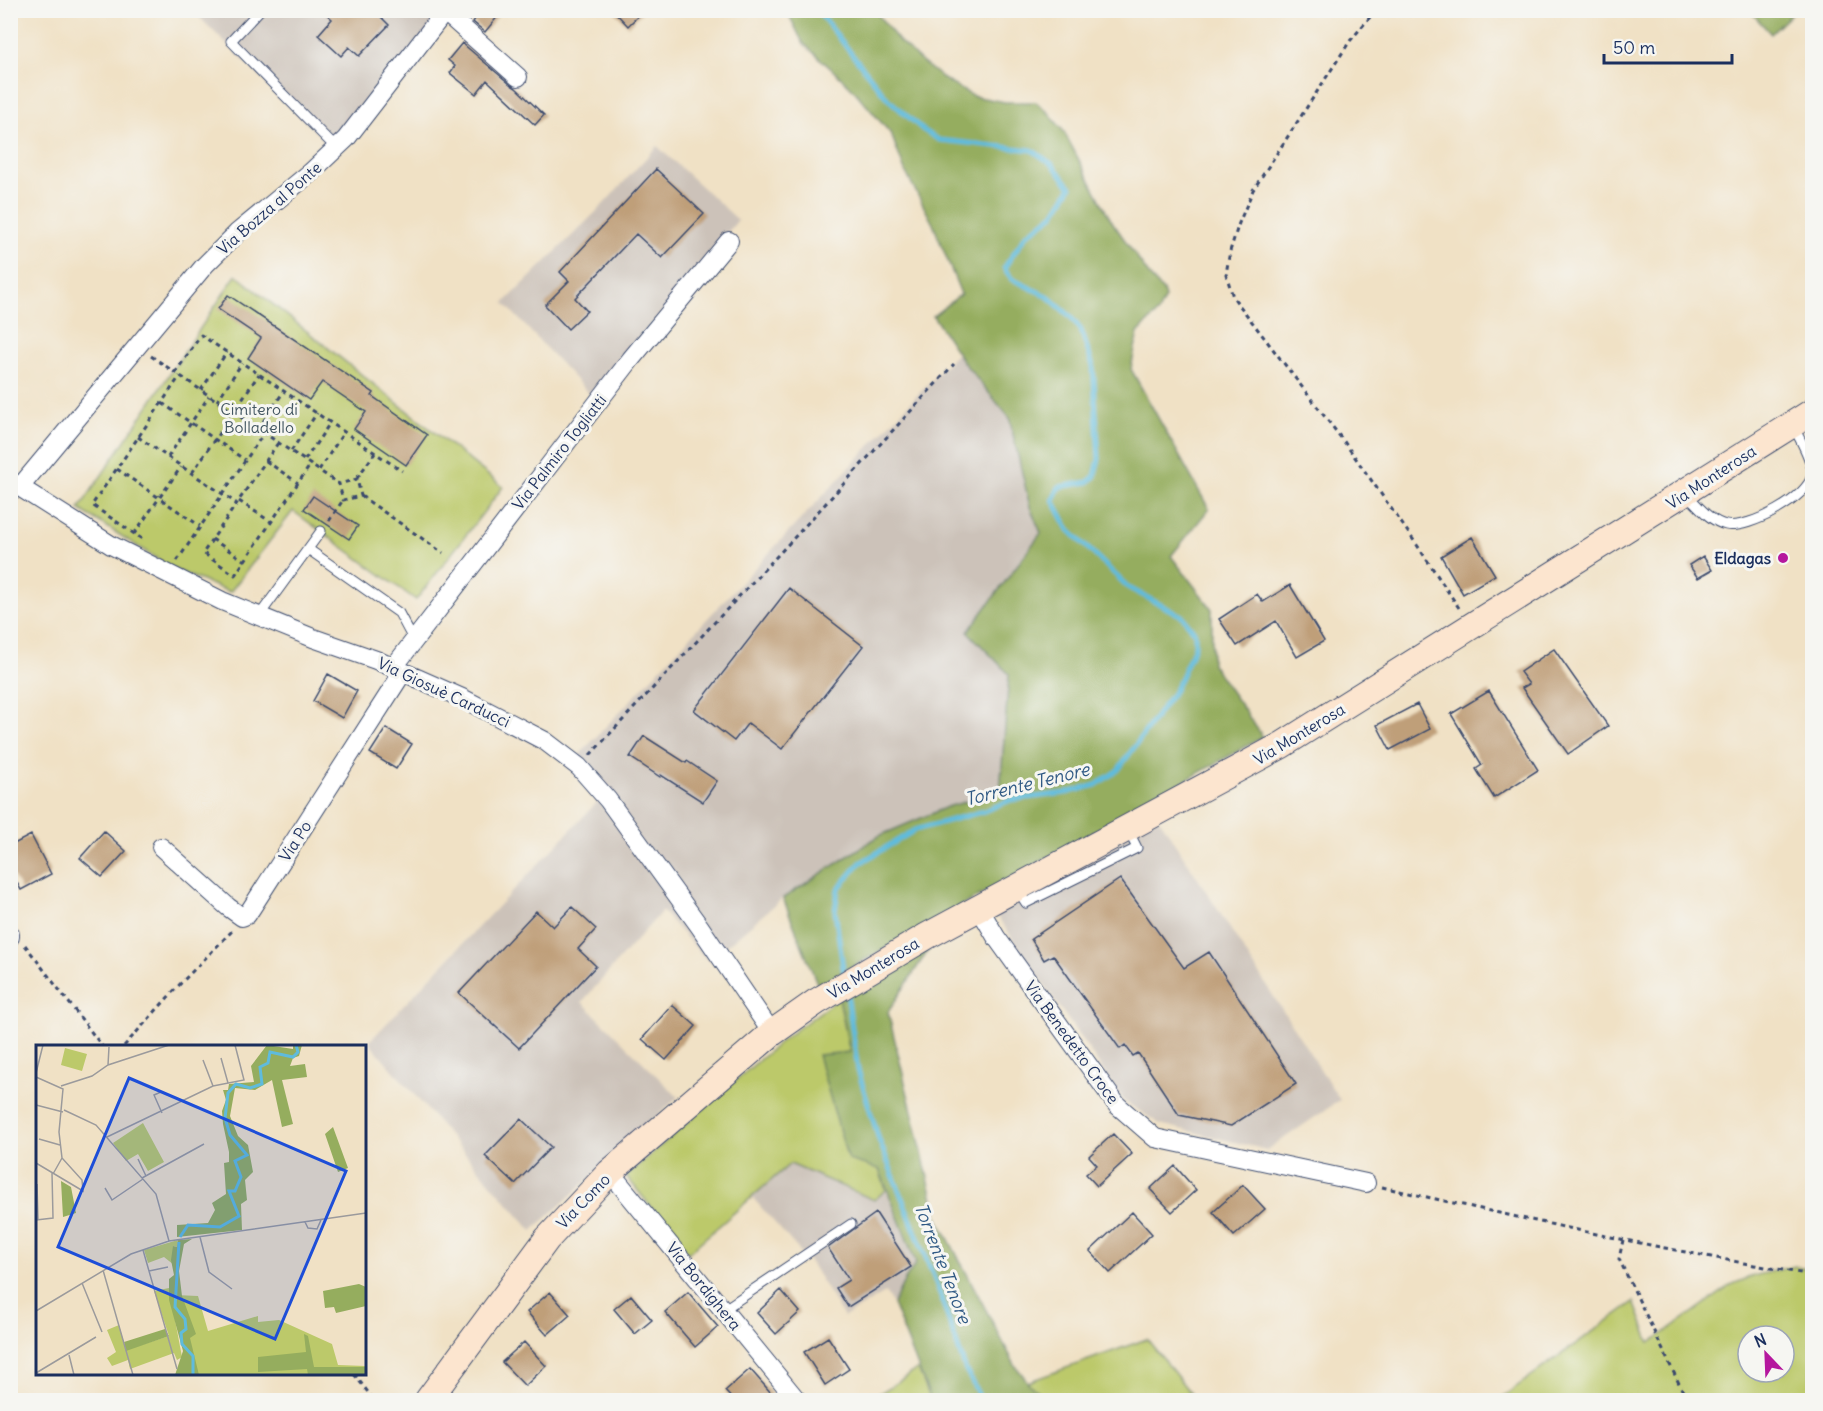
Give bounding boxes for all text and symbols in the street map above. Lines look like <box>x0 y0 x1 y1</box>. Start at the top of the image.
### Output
scale bar <box>1604 27 1732 65</box>
text: 50 m <box>1613 36 1655 59</box>
street label: Via Bozza al Ponte <box>213 157 325 259</box>
street label: Via Palmiro Togliatti <box>508 390 610 514</box>
park label: Cimitero di Bolladello <box>220 399 298 437</box>
street label: Via Monterosa <box>1662 441 1760 513</box>
place label: Eldagas <box>1714 548 1771 569</box>
marker: Eldagas <box>1776 551 1790 565</box>
street label: Via Giosuè Carducci <box>375 653 513 731</box>
street label: Via Monterosa <box>1250 699 1348 769</box>
water label: Torrente Tenore <box>962 757 1093 811</box>
street label: Via Po <box>274 817 316 865</box>
street label: Via Monterosa <box>824 933 922 1003</box>
street label: Via Benedetto Croce <box>1021 977 1123 1107</box>
inset map <box>36 1045 366 1375</box>
street label: Via Como <box>552 1169 614 1233</box>
water label: Torrente Tenore <box>909 1199 977 1328</box>
street label: Via Bordighera <box>662 1238 746 1334</box>
north arrow <box>1736 1324 1796 1384</box>
text: N <box>1751 1329 1769 1352</box>

